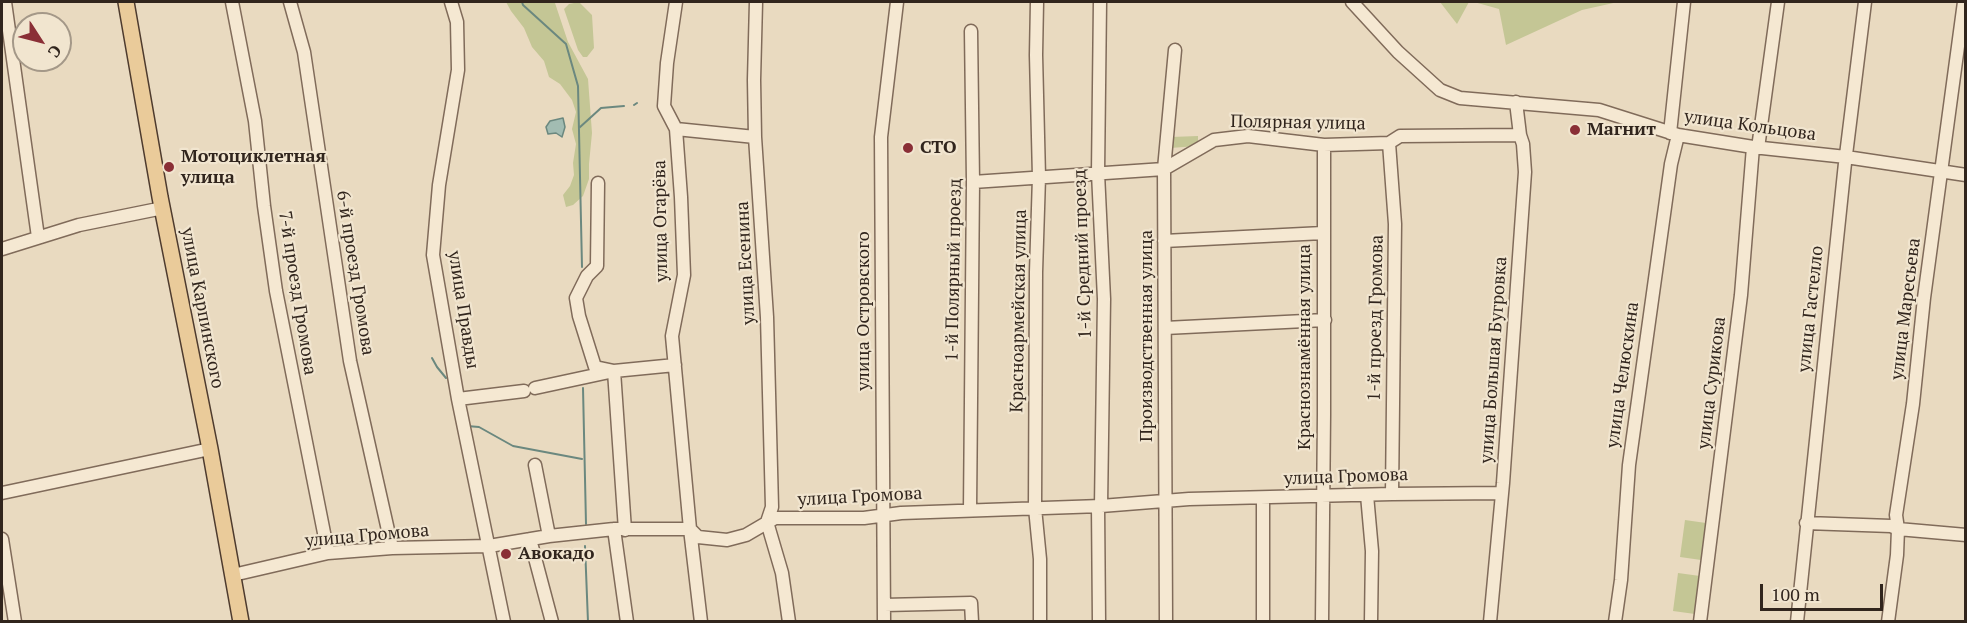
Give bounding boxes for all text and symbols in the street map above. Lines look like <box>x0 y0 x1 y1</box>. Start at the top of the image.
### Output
north arrow <box>12 12 72 72</box>
text: С <box>43 41 67 62</box>
street label: улица Кольцова <box>1683 106 1817 146</box>
street label: Полярная улица <box>1230 111 1366 135</box>
place label: Магнит <box>1587 119 1656 141</box>
marker: Магнит <box>1568 123 1582 137</box>
place label: СТО <box>920 137 956 159</box>
marker: СТО <box>901 141 915 155</box>
place label: Мотоциклетная улица <box>181 146 326 188</box>
marker: Мотоциклетная улица <box>162 160 176 174</box>
street label: улица Огарёва <box>649 160 673 282</box>
street label: 1-й Средний проезд <box>1069 169 1097 339</box>
street label: 1-й Полярный проезд <box>942 178 966 362</box>
street label: 6-й проезд Громова <box>331 189 379 357</box>
street label: улица Есенина <box>732 201 760 325</box>
street label: 7-й проезд Громова <box>273 209 321 377</box>
street label: Красноармейская улица <box>1006 209 1032 413</box>
street label: улица Карпинского <box>176 226 228 390</box>
street label: Производственная улица <box>1136 230 1158 442</box>
street label: улица Островского <box>853 231 875 391</box>
street label: 1-й проезд Громова <box>1364 235 1388 401</box>
street label: улица Маресьева <box>1887 237 1925 381</box>
street label: Краснознамённая улица <box>1294 244 1316 450</box>
street label: улица Гастелло <box>1794 245 1828 373</box>
street label: улица Правды <box>443 249 483 371</box>
street label: улица Большая Бугровка <box>1476 256 1512 464</box>
street label: улица Челюскина <box>1602 301 1644 449</box>
street label: улица Сурикова <box>1693 315 1731 451</box>
street label: улица Громова <box>1283 464 1409 490</box>
street label: улица Громова <box>797 483 923 511</box>
street label: улица Громова <box>304 520 430 552</box>
place label: Авокадо <box>518 543 594 565</box>
marker: Авокадо <box>499 547 513 561</box>
scale bar <box>1763 572 1886 610</box>
text: 100 m <box>1771 582 1820 606</box>

